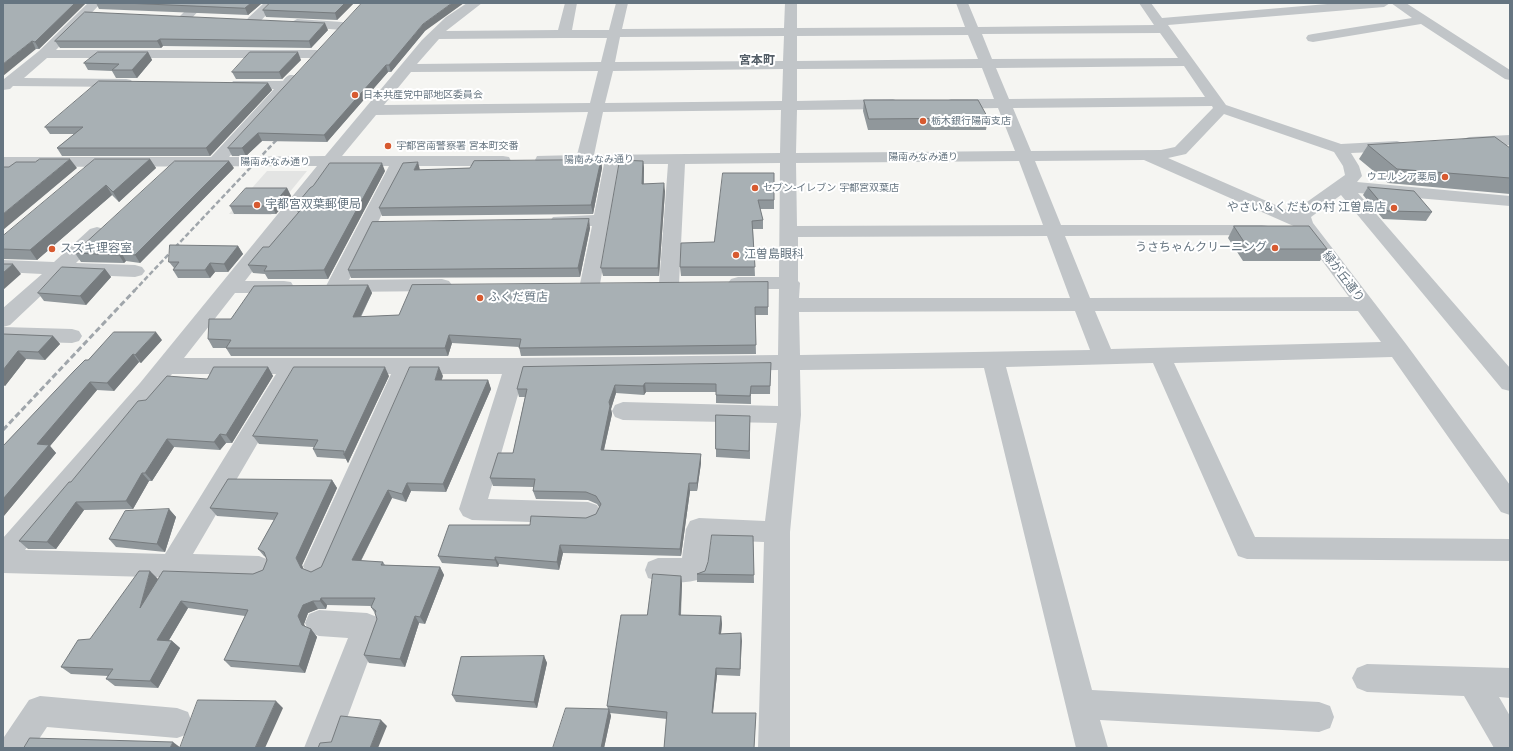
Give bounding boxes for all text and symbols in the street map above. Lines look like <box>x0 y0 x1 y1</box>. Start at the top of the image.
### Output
district label: 宮本町 <box>739 54 775 68</box>
place label: 日本共産党中部地区委員会 <box>363 89 483 101</box>
marker: 日本共産党中部地区委員会 <box>350 90 360 100</box>
place label: 栃木銀行陽南支店 <box>931 115 1011 127</box>
marker: 栃木銀行陽南支店 <box>918 116 928 126</box>
place label: 宇都宮南警察署 宮本町交番 <box>396 140 519 152</box>
marker: 宇都宮南警察署 宮本町交番 <box>383 141 393 151</box>
street label: 陽南みなみ通り <box>888 151 958 163</box>
street label: 陽南みなみ通り <box>564 153 634 167</box>
street label: 陽南みなみ通り <box>240 156 310 168</box>
place label: ウエルシア薬局 <box>1367 171 1437 183</box>
marker: ウエルシア薬局 <box>1440 172 1450 182</box>
place label: セブン-イレブン 宇都宮双葉店 <box>763 182 899 194</box>
marker: セブン-イレブン 宇都宮双葉店 <box>750 183 760 193</box>
place label: 宇都宮双葉郵便局 <box>265 198 361 212</box>
marker: 宇都宮双葉郵便局 <box>252 200 262 210</box>
place label: やさい＆くだもの村 江曽島店 <box>1227 201 1386 215</box>
marker: やさい＆くだもの村 江曽島店 <box>1389 203 1399 213</box>
place label: うさちゃんクリーニング <box>1135 241 1267 255</box>
place label: スズキ理容室 <box>60 242 132 256</box>
marker: うさちゃんクリーニング <box>1270 243 1280 253</box>
marker: スズキ理容室 <box>47 244 57 254</box>
place label: 江曽島眼科 <box>744 248 804 262</box>
street label: 緑が丘通り <box>1319 249 1367 305</box>
marker: 江曽島眼科 <box>731 250 741 260</box>
place label: ふくだ質店 <box>488 291 548 305</box>
marker: ふくだ質店 <box>475 293 485 303</box>

